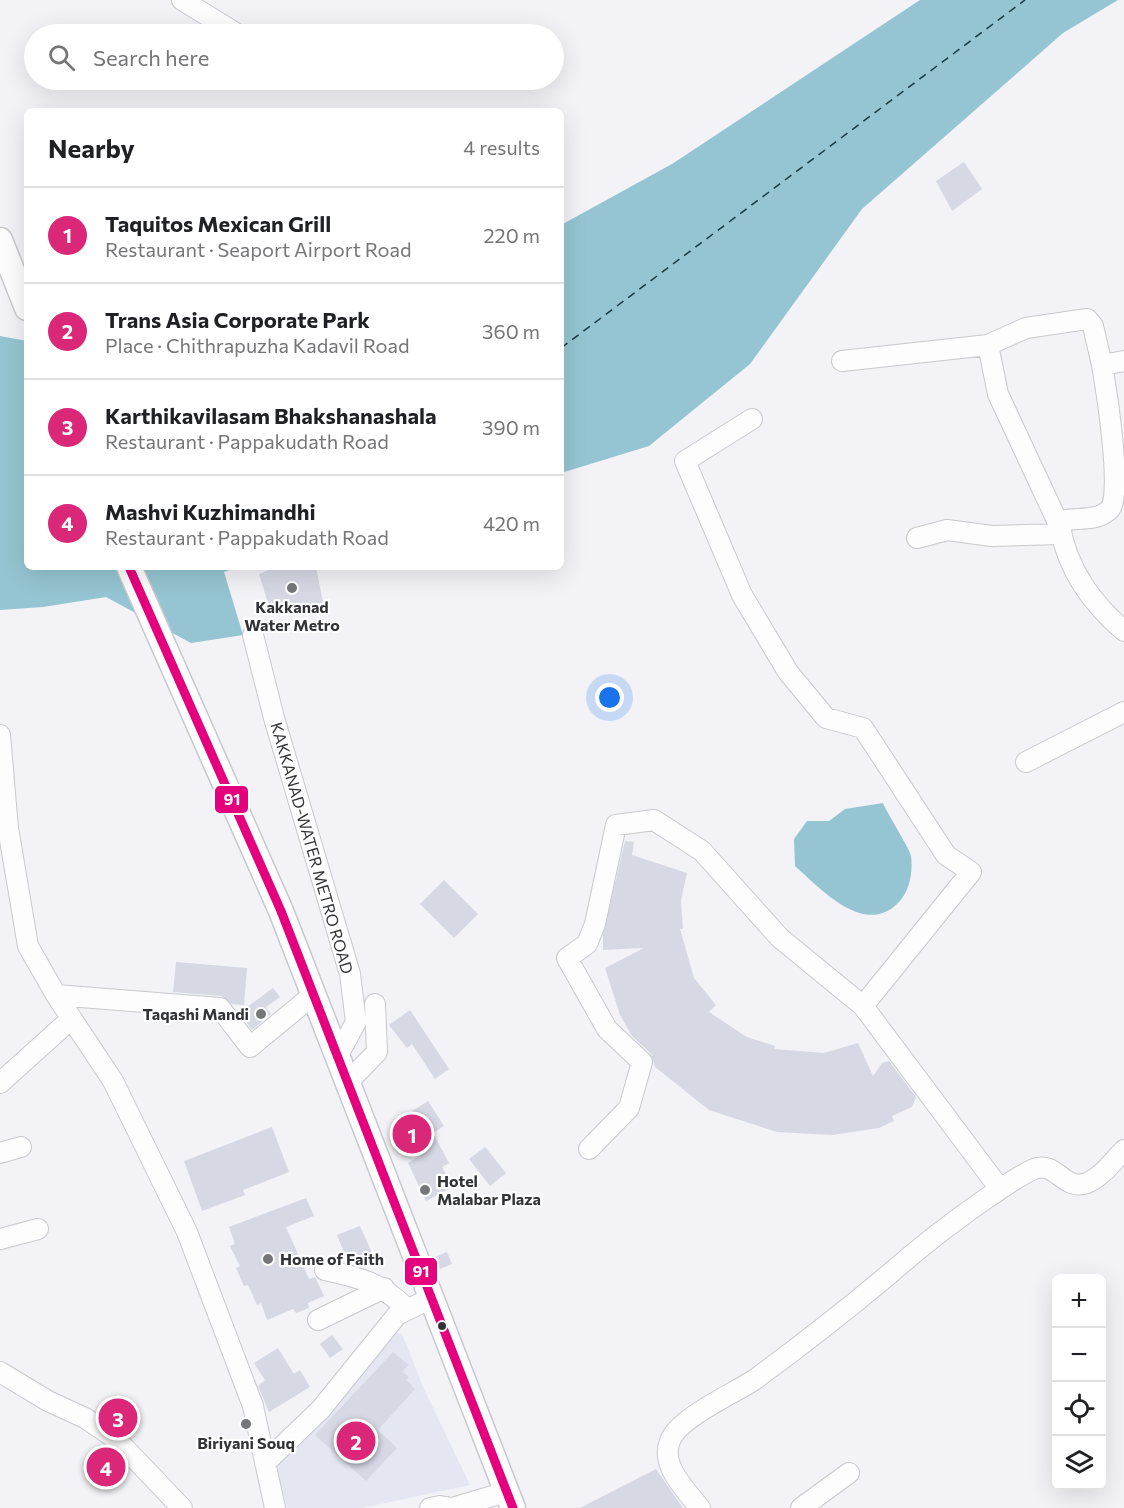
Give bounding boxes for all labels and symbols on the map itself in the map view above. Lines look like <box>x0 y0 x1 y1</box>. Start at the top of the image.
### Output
marker: Kakkanad Water Metro <box>285 581 299 595</box>
place label: Kakkanad Water Metro <box>244 597 340 634</box>
your location <box>595 683 624 712</box>
street label: KAKKANAD-WATER METRO ROAD <box>267 720 358 976</box>
line badge: 91 <box>214 785 249 814</box>
text: 91 <box>223 789 241 808</box>
place label: Taqashi Mandi <box>143 1004 249 1023</box>
marker: Taqashi Mandi <box>254 1007 268 1021</box>
pin: 1 <box>392 1112 432 1156</box>
place label: Hotel Malabar Plaza <box>437 1171 541 1208</box>
marker: Hotel Malabar Plaza <box>418 1183 432 1197</box>
place label: Home of Faith <box>280 1249 384 1268</box>
marker: Home of Faith <box>261 1252 275 1266</box>
line badge: 91 <box>404 1257 438 1286</box>
text: 91 <box>412 1261 430 1280</box>
unlabelled marker <box>436 1320 448 1332</box>
pin: 3 <box>98 1396 138 1440</box>
marker: Biriyani Souq <box>239 1417 253 1431</box>
pin: 2 <box>336 1418 376 1464</box>
place label: Biriyani Souq <box>197 1433 295 1452</box>
pin: 4 <box>86 1444 126 1490</box>

